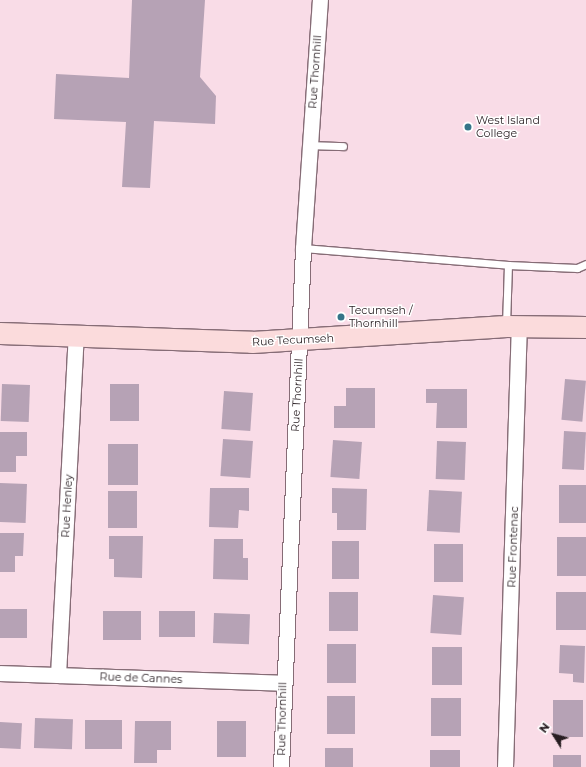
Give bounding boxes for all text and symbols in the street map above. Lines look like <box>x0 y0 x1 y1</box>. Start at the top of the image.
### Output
street label: Rue Thornhill <box>306 35 324 109</box>
place label: West Island College <box>476 114 540 140</box>
marker: West Island College <box>463 122 473 132</box>
place label: Tecumseh / Thornhill <box>349 304 413 330</box>
marker: Tecumseh / Thornhill <box>336 312 346 322</box>
street label: Rue Tecumseh <box>252 331 334 349</box>
street label: Rue Thornhill <box>288 358 306 432</box>
street label: Rue Henley <box>59 474 75 538</box>
street label: Rue Frontenac <box>505 506 521 588</box>
street label: Rue de Cannes <box>99 670 183 686</box>
street label: Rue Thornhill <box>275 682 289 756</box>
north arrow <box>534 715 574 755</box>
text: N <box>536 720 553 736</box>

